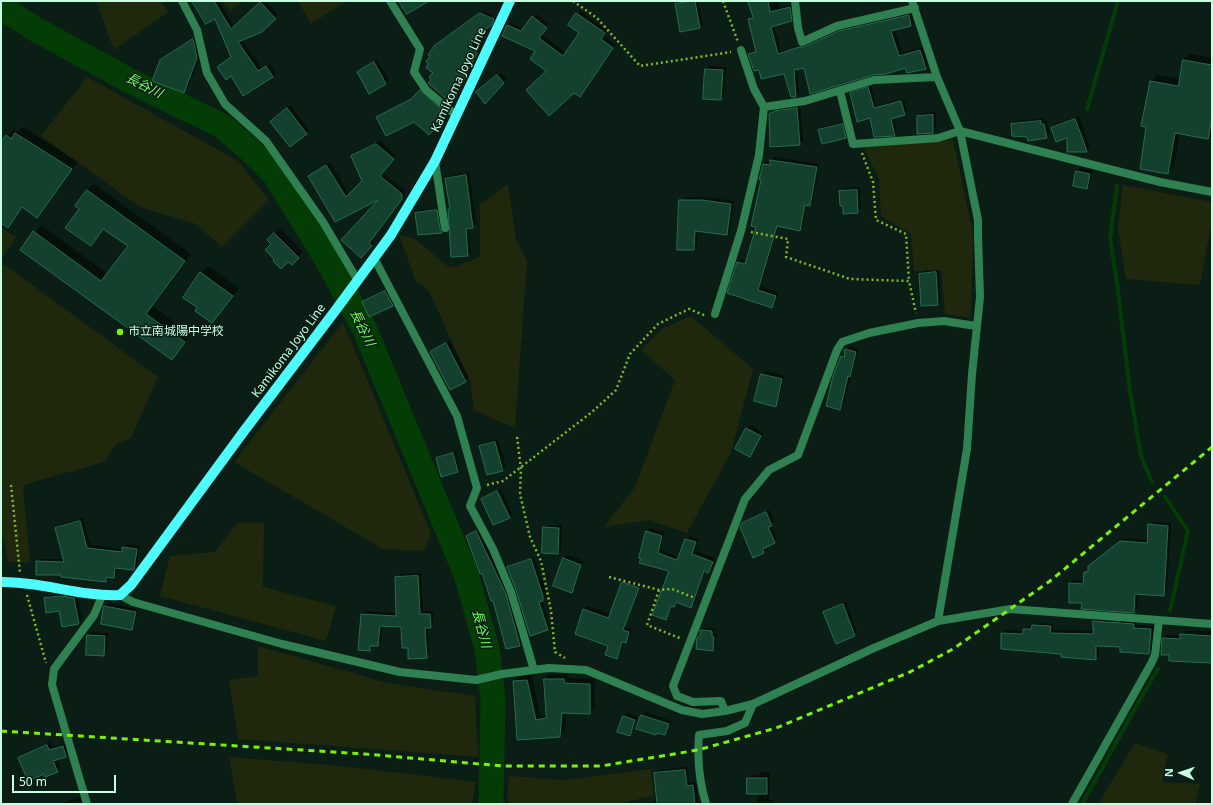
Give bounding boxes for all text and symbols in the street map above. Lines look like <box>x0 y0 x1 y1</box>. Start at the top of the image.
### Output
street label: Kamikoma Joyo Line <box>428 25 490 135</box>
water label: 長谷川 <box>123 70 165 102</box>
street label: Kamikoma Joyo Line <box>249 301 329 401</box>
water label: 長谷川 <box>346 307 378 349</box>
place label: 市立南城陽中学校 <box>128 325 224 339</box>
marker: 市立南城陽中学校 <box>115 327 125 337</box>
water label: 長谷川 <box>468 608 494 650</box>
north arrow <box>1161 753 1201 793</box>
scale bar <box>14 767 118 793</box>
text: N <box>1161 768 1176 777</box>
text: 50 m <box>19 773 47 790</box>

